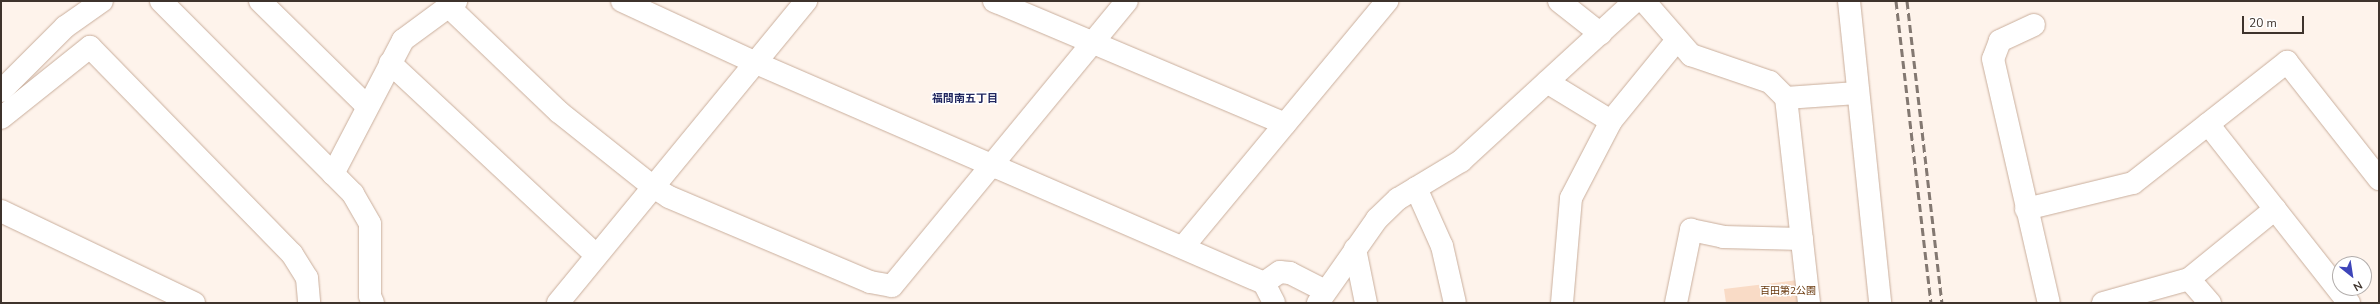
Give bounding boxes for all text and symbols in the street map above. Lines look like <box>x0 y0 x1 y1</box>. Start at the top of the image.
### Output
scale bar <box>2244 8 2306 34</box>
text: 20 m <box>2249 15 2277 31</box>
district label: 福間南五丁目 <box>932 92 998 106</box>
north arrow <box>2332 256 2372 296</box>
text: N <box>2350 277 2365 295</box>
park label: 百田第2公園 <box>1760 286 1816 298</box>

